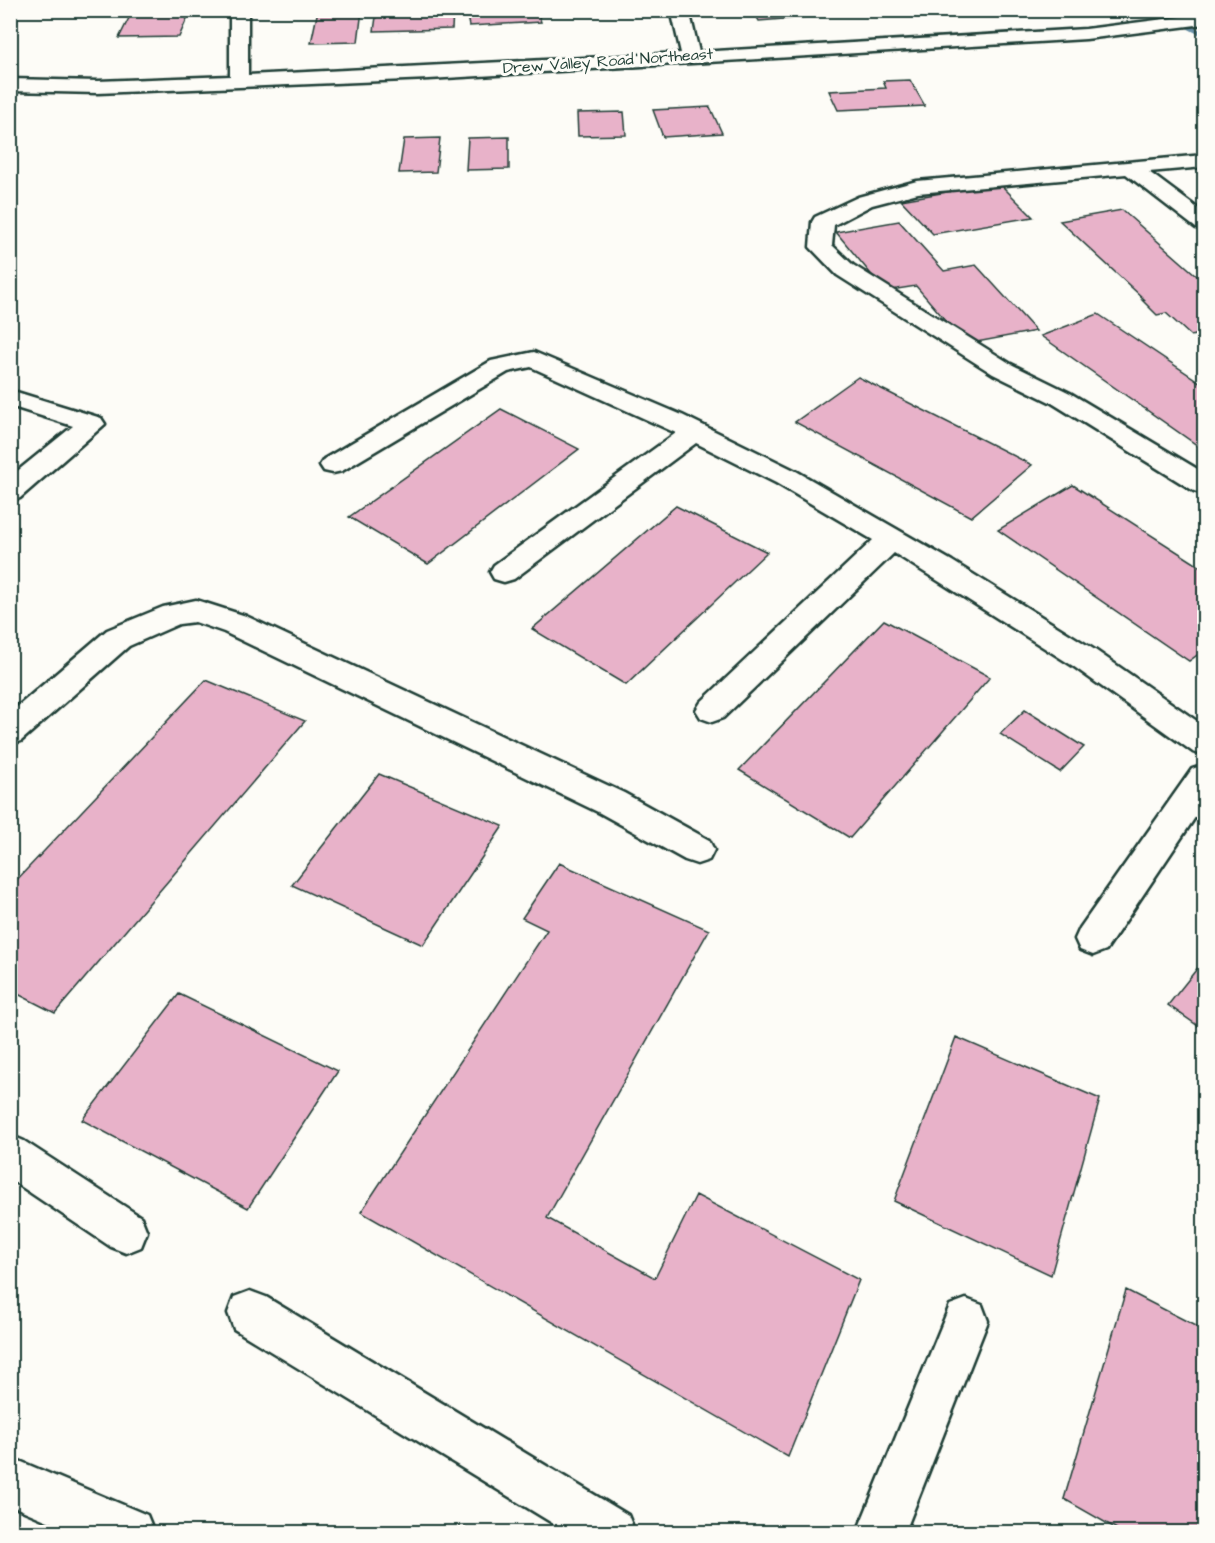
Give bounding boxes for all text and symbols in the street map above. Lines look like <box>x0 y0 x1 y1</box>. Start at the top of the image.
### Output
street label: Drew Valley Road Northeast <box>502 43 715 80</box>

